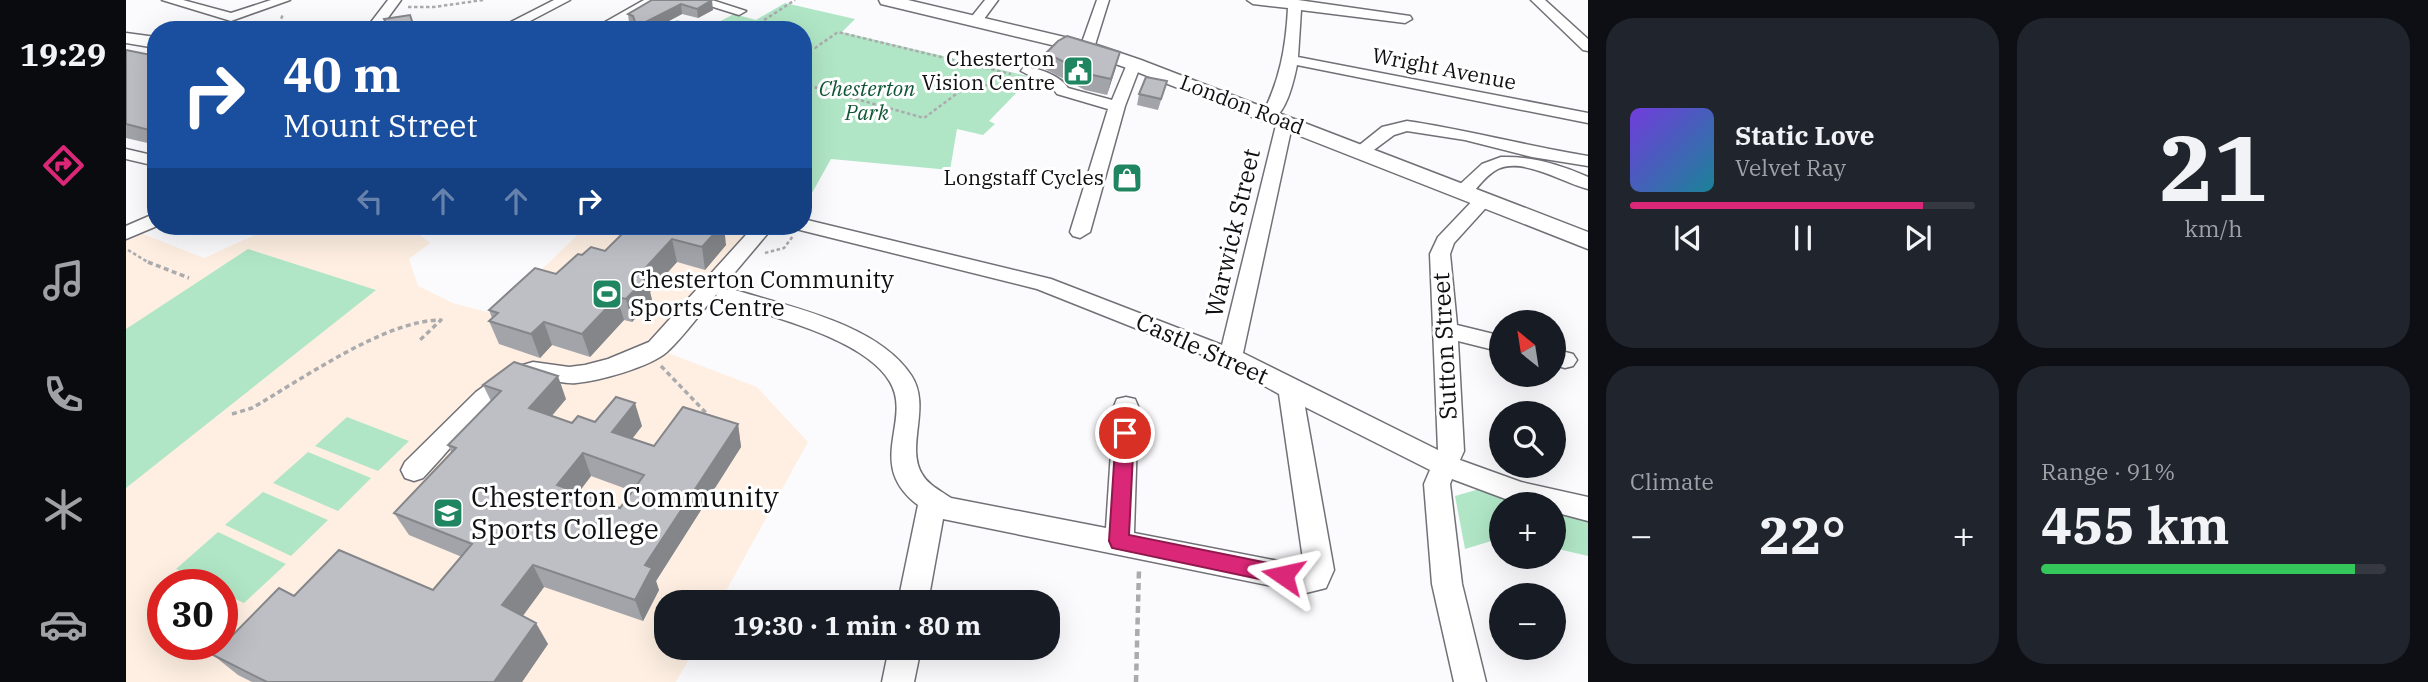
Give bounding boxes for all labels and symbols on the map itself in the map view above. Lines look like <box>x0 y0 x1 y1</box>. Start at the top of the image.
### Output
street label: Wright Avenue <box>1370 40 1519 96</box>
place label: Chesterton Vision Centre <box>922 44 1055 96</box>
public building icon: Chesterton Vision Centre <box>1061 54 1095 88</box>
street label: London Road <box>1176 68 1309 141</box>
park label: Chesterton Park <box>819 74 915 126</box>
street label: Warwick Street <box>1197 145 1267 320</box>
shop icon: Longstaff Cycles <box>1110 161 1144 195</box>
place label: Longstaff Cycles <box>943 163 1104 191</box>
place label: Chesterton Community Sports Centre <box>630 263 894 323</box>
street label: Sutton Street <box>1424 272 1464 421</box>
sports icon: Chesterton Community Sports Centre <box>590 277 624 311</box>
street label: Castle Street <box>1131 305 1274 391</box>
north arrow <box>1489 310 1566 387</box>
pin <box>1095 403 1155 463</box>
place label: Chesterton Community Sports College <box>471 478 779 547</box>
school or university icon: Chesterton Community Sports College <box>431 496 465 530</box>
position arrow <box>1246 538 1320 612</box>
speed limit sign: 30 <box>147 569 238 660</box>

